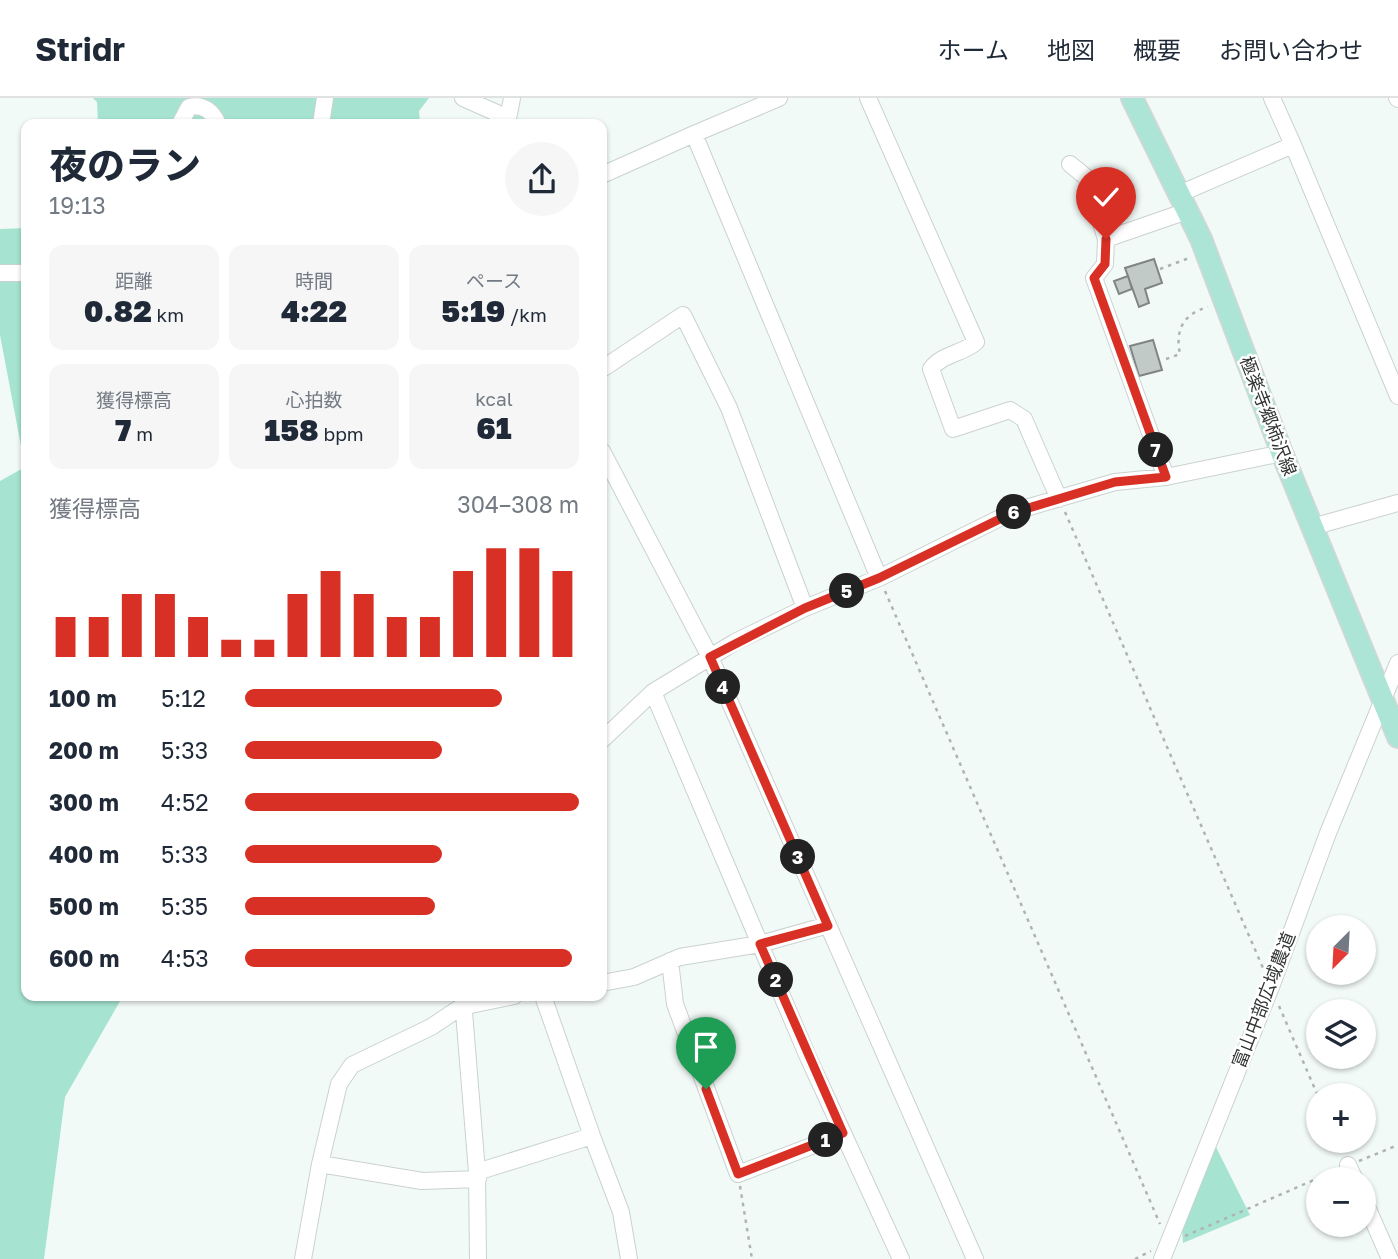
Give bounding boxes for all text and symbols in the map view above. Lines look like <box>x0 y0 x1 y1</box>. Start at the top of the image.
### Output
text: Stridr <box>35 29 125 68</box>
text: ホーム <box>938 35 1009 64</box>
text: 地図 <box>1047 35 1095 64</box>
text: 概要 <box>1133 35 1181 64</box>
text: お問い合わせ <box>1219 35 1363 64</box>
text: 夜のラン <box>49 142 201 187</box>
button: share <box>505 142 579 216</box>
pin <box>1076 167 1136 239</box>
icon: check <box>1087 178 1125 216</box>
text: 19:13 <box>49 191 106 219</box>
text: 距離 <box>115 269 153 292</box>
text: 時間 <box>295 269 333 292</box>
text: ペース <box>466 269 522 292</box>
text: 0.82 <box>84 293 152 329</box>
text: 4:22 <box>281 293 347 329</box>
text: 5:19 <box>441 293 505 329</box>
text: km <box>152 303 184 326</box>
text: /km <box>505 303 547 326</box>
street label: 極楽寺郷柿沢線 <box>1236 353 1302 478</box>
text: kcal <box>475 387 513 410</box>
text: 獲得標高 <box>96 388 172 411</box>
text: 心拍数 <box>285 388 343 411</box>
text: 61 <box>476 410 512 446</box>
text: 7 <box>115 412 131 448</box>
text: 158 <box>264 412 319 448</box>
text: m <box>131 422 153 445</box>
text: bpm <box>319 422 364 445</box>
pin: 7 <box>1138 432 1174 468</box>
text: 7 <box>1150 438 1161 461</box>
text: 304–308 m <box>457 490 579 518</box>
text: 獲得標高 <box>49 494 141 522</box>
pin: 6 <box>996 494 1032 530</box>
text: 6 <box>1007 500 1020 523</box>
pin: 5 <box>830 574 864 608</box>
text: 5 <box>841 579 852 602</box>
pin: 4 <box>706 670 740 704</box>
text: 4 <box>717 675 728 698</box>
text: 100 m <box>49 684 117 712</box>
text: 5:12 <box>161 684 206 712</box>
text: 200 m <box>49 736 119 764</box>
text: 5:33 <box>161 736 208 764</box>
text: 300 m <box>49 788 119 816</box>
text: 4:52 <box>161 788 209 816</box>
text: 400 m <box>49 840 119 868</box>
text: 5:33 <box>161 840 208 868</box>
pin: 3 <box>780 840 816 874</box>
text: 3 <box>792 845 803 868</box>
text: 500 m <box>49 892 119 920</box>
text: 5:35 <box>161 892 208 920</box>
north arrow <box>1306 915 1376 985</box>
map controls <box>1306 915 1376 1237</box>
street label: 富山中部広域農道 <box>1227 928 1299 1071</box>
text: 600 m <box>49 944 119 972</box>
text: 4:53 <box>161 944 209 972</box>
pin: 2 <box>758 962 794 998</box>
text: 2 <box>770 968 781 991</box>
button: layers <box>1306 999 1376 1069</box>
pin <box>676 1017 736 1089</box>
icon: arrive <box>687 1028 725 1066</box>
button: + <box>1306 1083 1376 1153</box>
pin: 1 <box>808 1122 844 1158</box>
text: 1 <box>821 1128 830 1151</box>
button: − <box>1306 1167 1376 1237</box>

